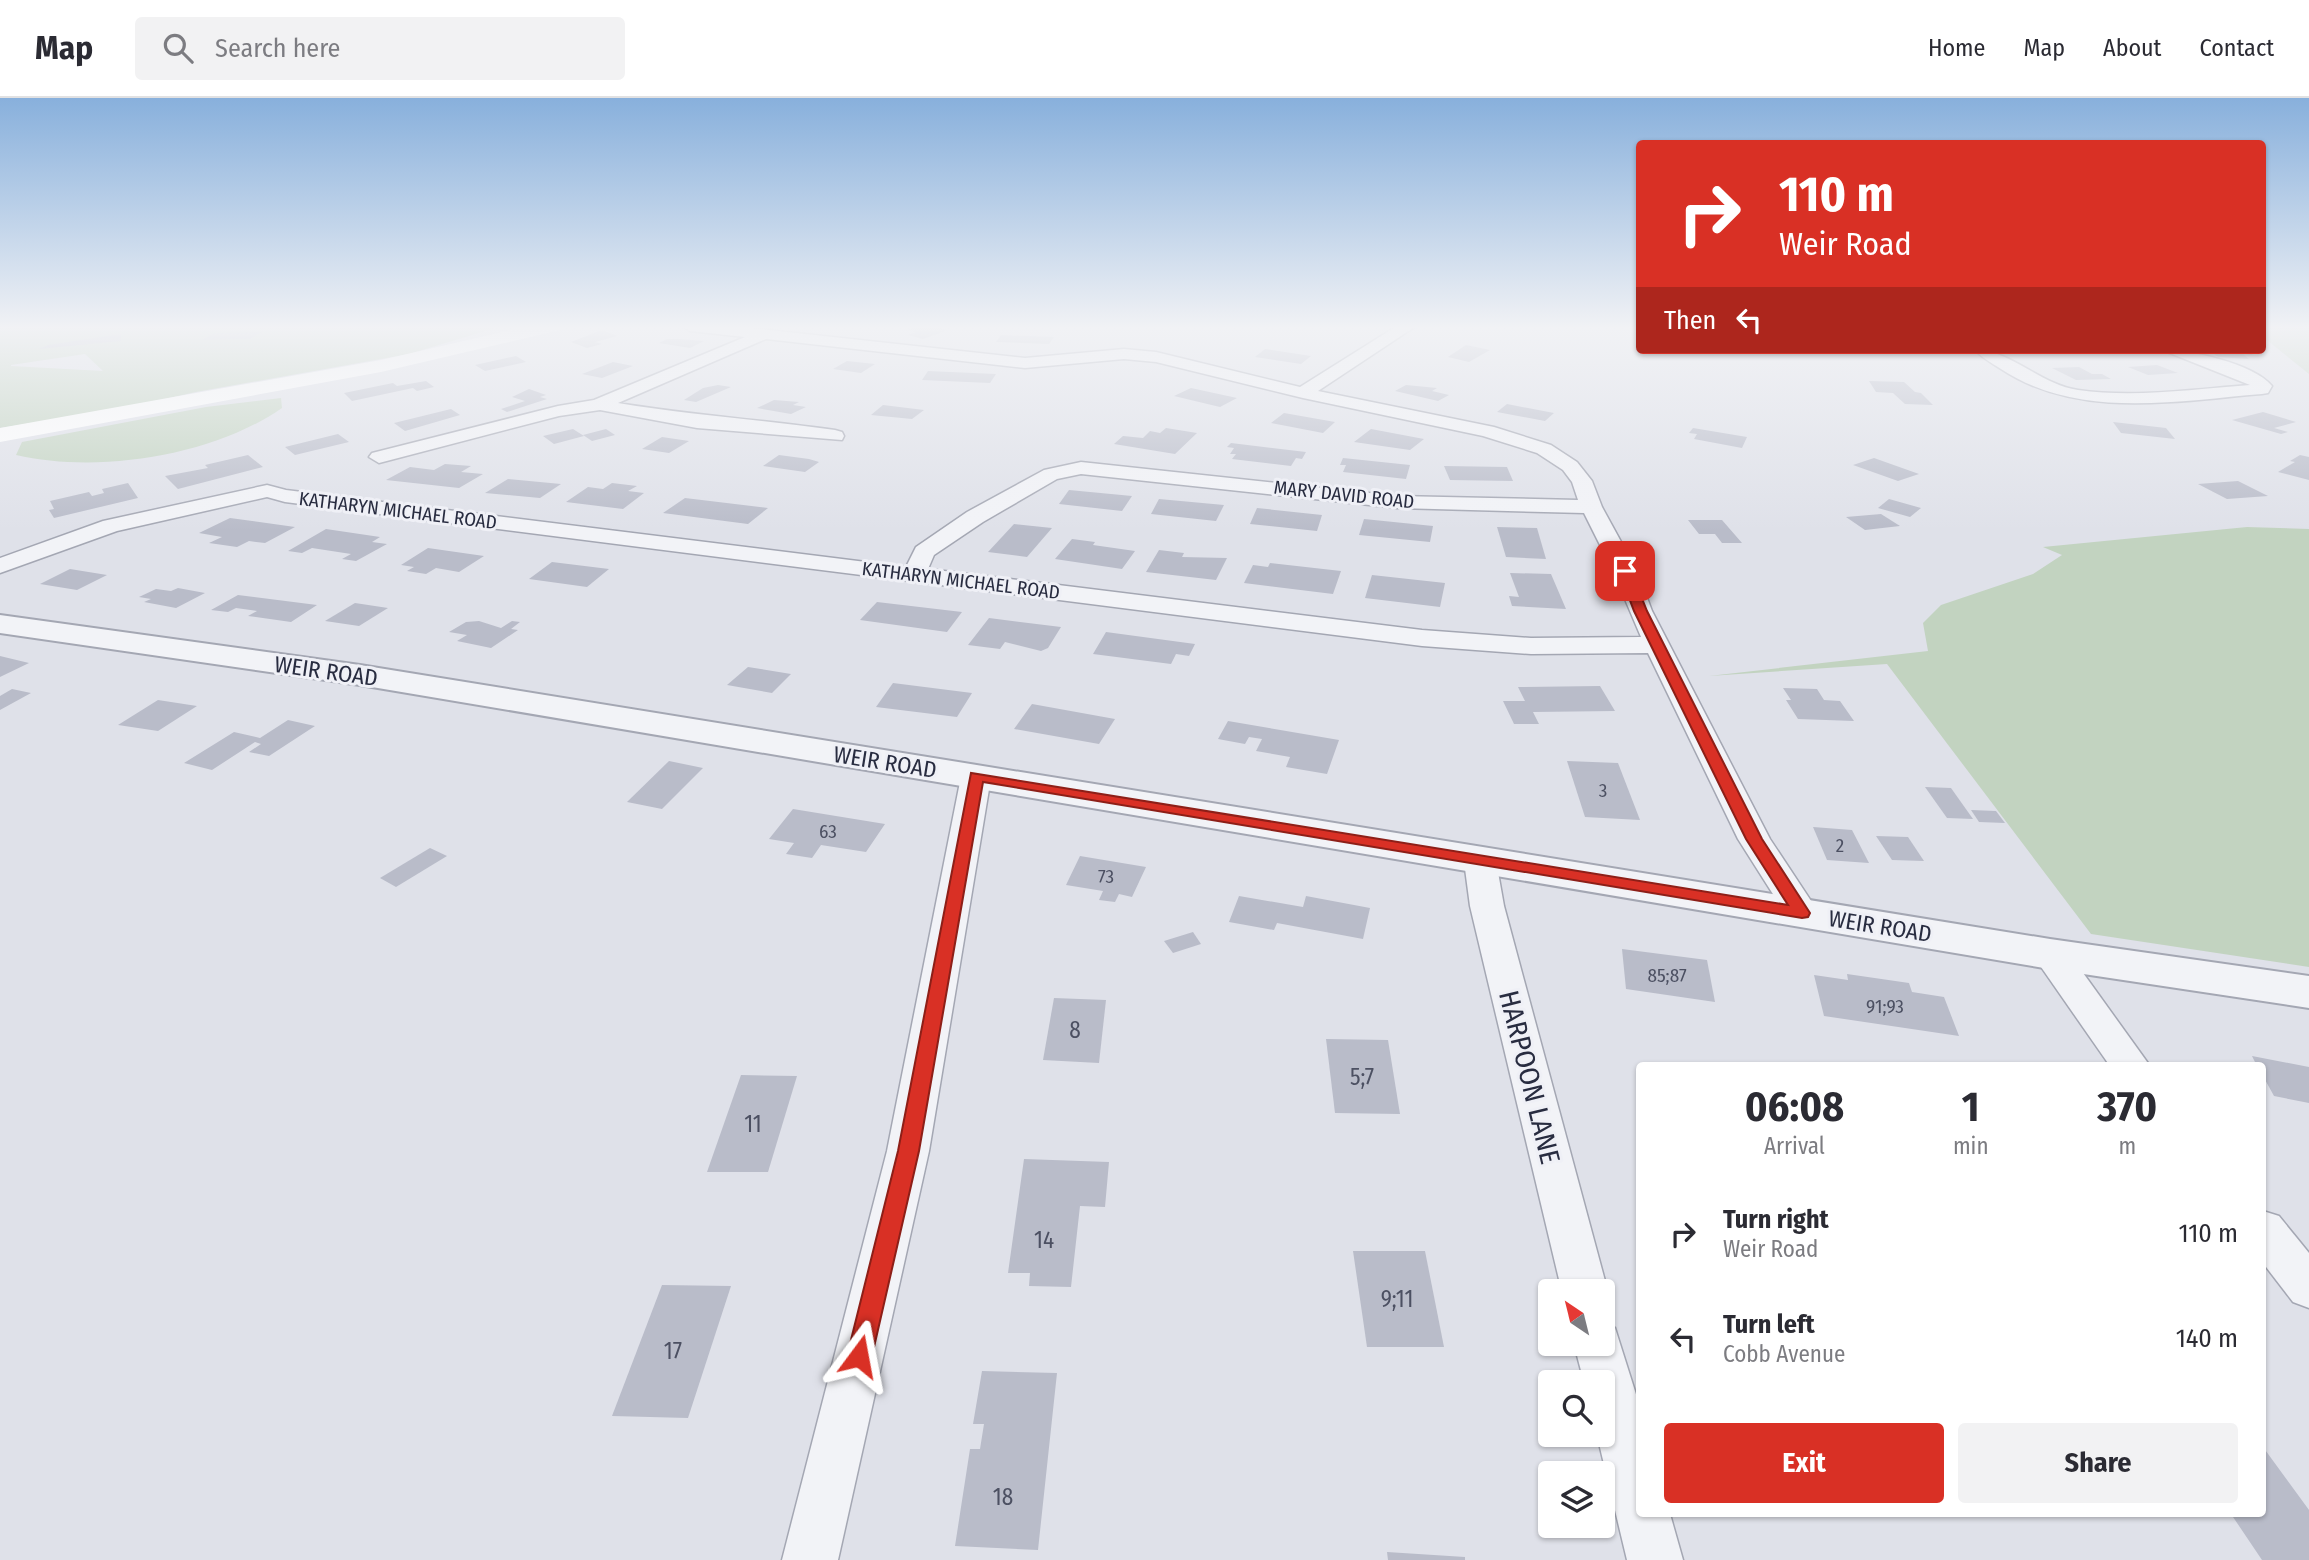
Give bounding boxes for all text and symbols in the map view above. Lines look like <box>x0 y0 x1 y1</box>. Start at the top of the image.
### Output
search box <box>135 17 625 80</box>
text: Map <box>35 28 93 68</box>
icon: search <box>159 29 197 67</box>
text: Search here <box>215 33 340 64</box>
text: Home <box>1928 34 1985 62</box>
text: Map <box>2023 34 2065 62</box>
text: About <box>2103 34 2161 62</box>
text: Contact <box>2199 34 2274 62</box>
text: 110 m <box>1779 165 1894 224</box>
icon: right <box>1664 168 1755 259</box>
text: Weir Road <box>1779 225 1912 263</box>
icon: left <box>1730 301 1768 339</box>
text: Then <box>1664 305 1716 336</box>
street label: MARY DAVID ROAD <box>1273 476 1415 513</box>
street label: KATHARYN MICHAEL ROAD <box>298 487 498 534</box>
pin <box>1595 541 1655 601</box>
icon: arrive <box>1606 552 1644 590</box>
street label: KATHARYN MICHAEL ROAD <box>861 557 1061 604</box>
street label: WEIR ROAD <box>273 650 379 692</box>
street label: WEIR ROAD <box>831 740 939 784</box>
house number: 3 <box>1599 779 1607 802</box>
house number: 63 <box>819 820 837 843</box>
house number: 2 <box>1836 834 1844 857</box>
house number: 73 <box>1098 865 1114 888</box>
street label: WEIR ROAD <box>1826 904 1934 948</box>
house number: 85;87 <box>1647 964 1687 987</box>
street label: HARPOON LANE <box>1492 987 1567 1167</box>
house number: 91;93 <box>1866 995 1904 1018</box>
house number: 8 <box>1069 1016 1081 1044</box>
house number: 5;7 <box>1350 1063 1374 1091</box>
text: 06:08 <box>1745 1082 1844 1132</box>
text: 1 <box>1962 1082 1980 1132</box>
text: 370 <box>2097 1082 2157 1132</box>
house number: 11 <box>744 1110 762 1138</box>
text: Arrival <box>1764 1132 1825 1160</box>
text: min <box>1953 1132 1989 1160</box>
text: m <box>2118 1132 2136 1160</box>
text: Turn right <box>1723 1204 1829 1235</box>
icon: right <box>1664 1215 1702 1253</box>
text: 110 m <box>2178 1218 2238 1249</box>
house number: 14 <box>1034 1226 1054 1254</box>
text: Weir Road <box>1723 1235 1818 1263</box>
north arrow <box>1538 1279 1615 1356</box>
map controls <box>1538 1279 1615 1538</box>
house number: 9;11 <box>1381 1285 1413 1313</box>
text: Turn left <box>1723 1309 1815 1340</box>
position arrow <box>822 1319 896 1393</box>
icon: left <box>1664 1320 1702 1358</box>
text: 140 m <box>2176 1323 2238 1354</box>
house number: 17 <box>664 1337 682 1365</box>
text: Cobb Avenue <box>1723 1340 1845 1368</box>
button: search <box>1538 1370 1615 1447</box>
button: Exit <box>1664 1423 1944 1503</box>
button: Share <box>1958 1423 2238 1503</box>
button: layers <box>1538 1461 1615 1538</box>
house number: 18 <box>993 1483 1013 1511</box>

